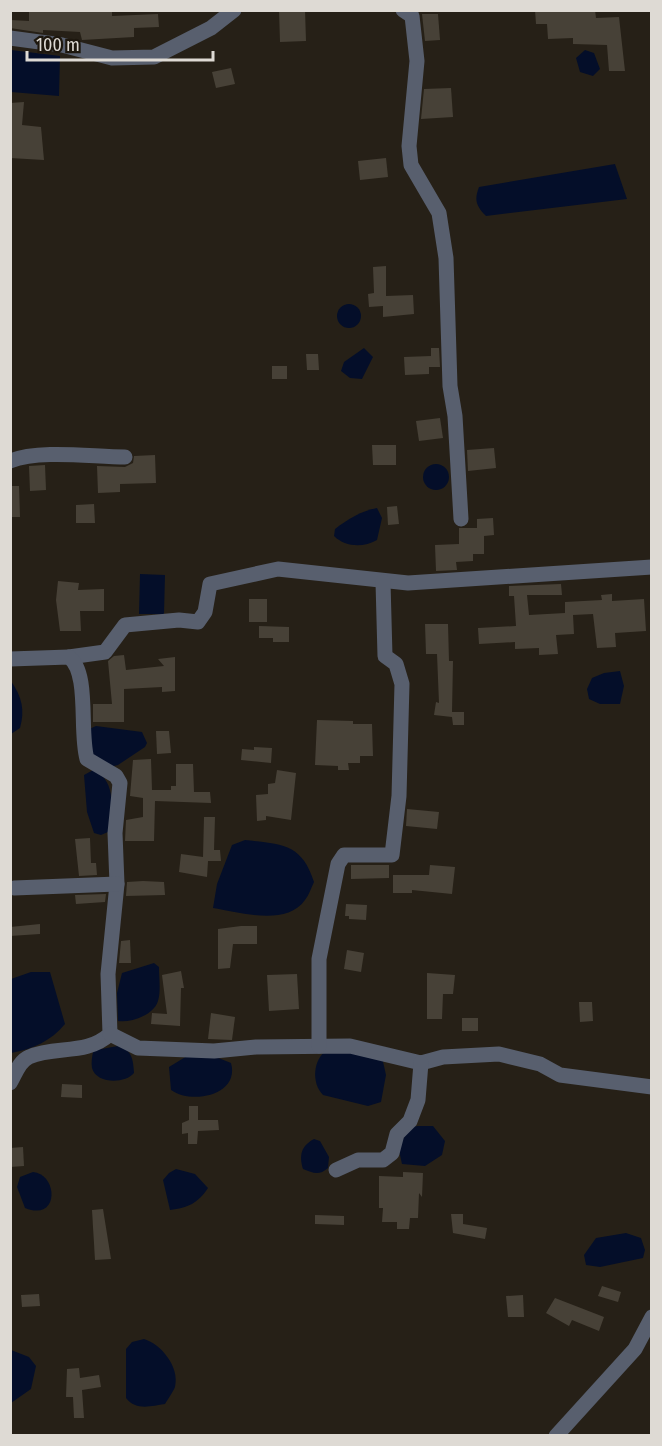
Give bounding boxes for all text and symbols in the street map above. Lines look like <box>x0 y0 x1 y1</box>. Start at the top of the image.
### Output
scale bar <box>27 24 213 62</box>
text: 100 m <box>36 34 80 56</box>

